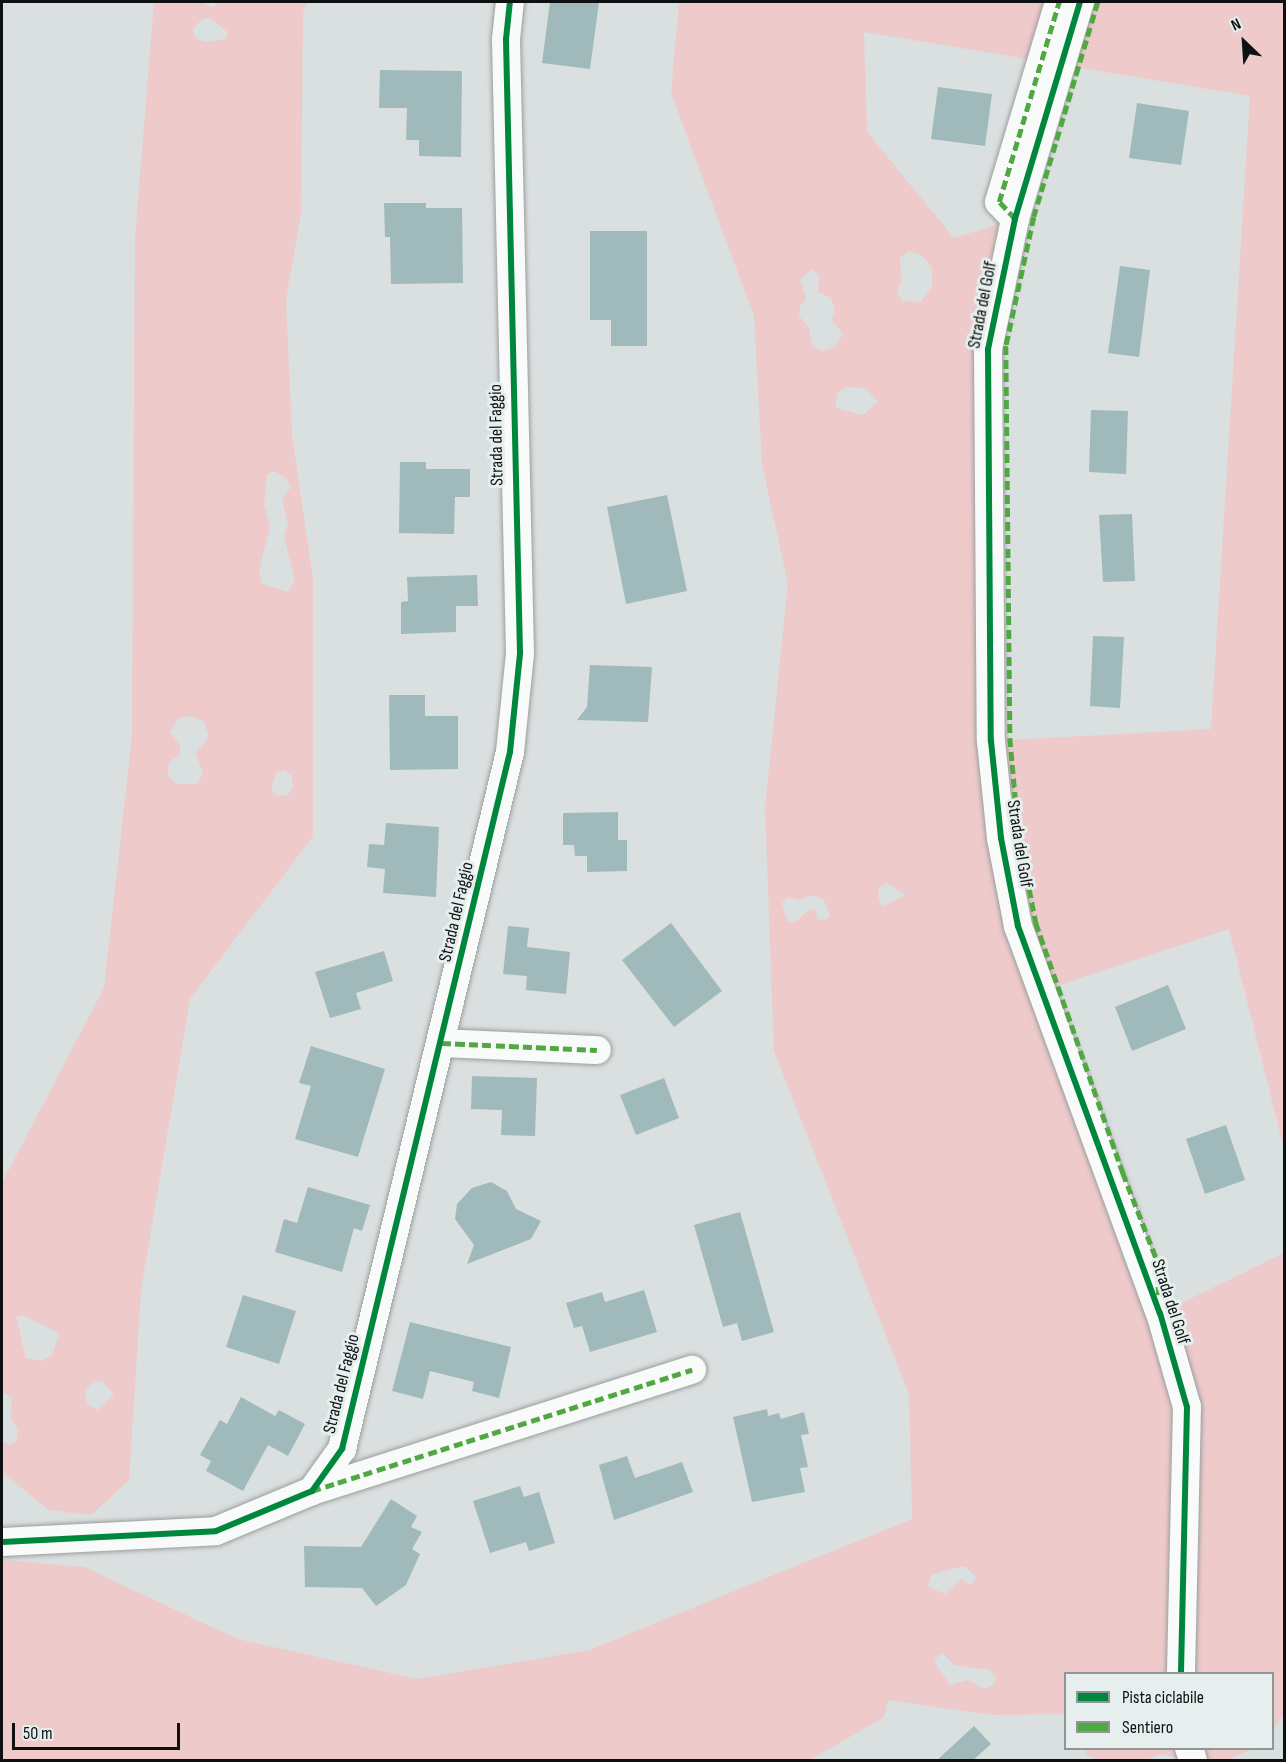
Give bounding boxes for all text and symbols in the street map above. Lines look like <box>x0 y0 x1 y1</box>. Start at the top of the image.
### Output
north arrow <box>1214 12 1274 72</box>
text: N <box>1228 15 1244 36</box>
street label: Strada del Golf <box>964 260 1002 350</box>
street label: Strada del Faggio <box>485 384 509 486</box>
street label: Strada del Golf <box>1001 799 1037 889</box>
street label: Strada del Faggio <box>435 860 479 964</box>
street label: Strada del Golf <box>1146 1257 1194 1347</box>
street label: Strada del Faggio <box>319 1332 365 1436</box>
legend <box>1064 1672 1274 1750</box>
text: Pista ciclabile <box>1122 1687 1204 1708</box>
scale bar <box>15 1711 183 1749</box>
text: Sentiero <box>1122 1717 1173 1738</box>
text: 50 m <box>23 1723 53 1744</box>

